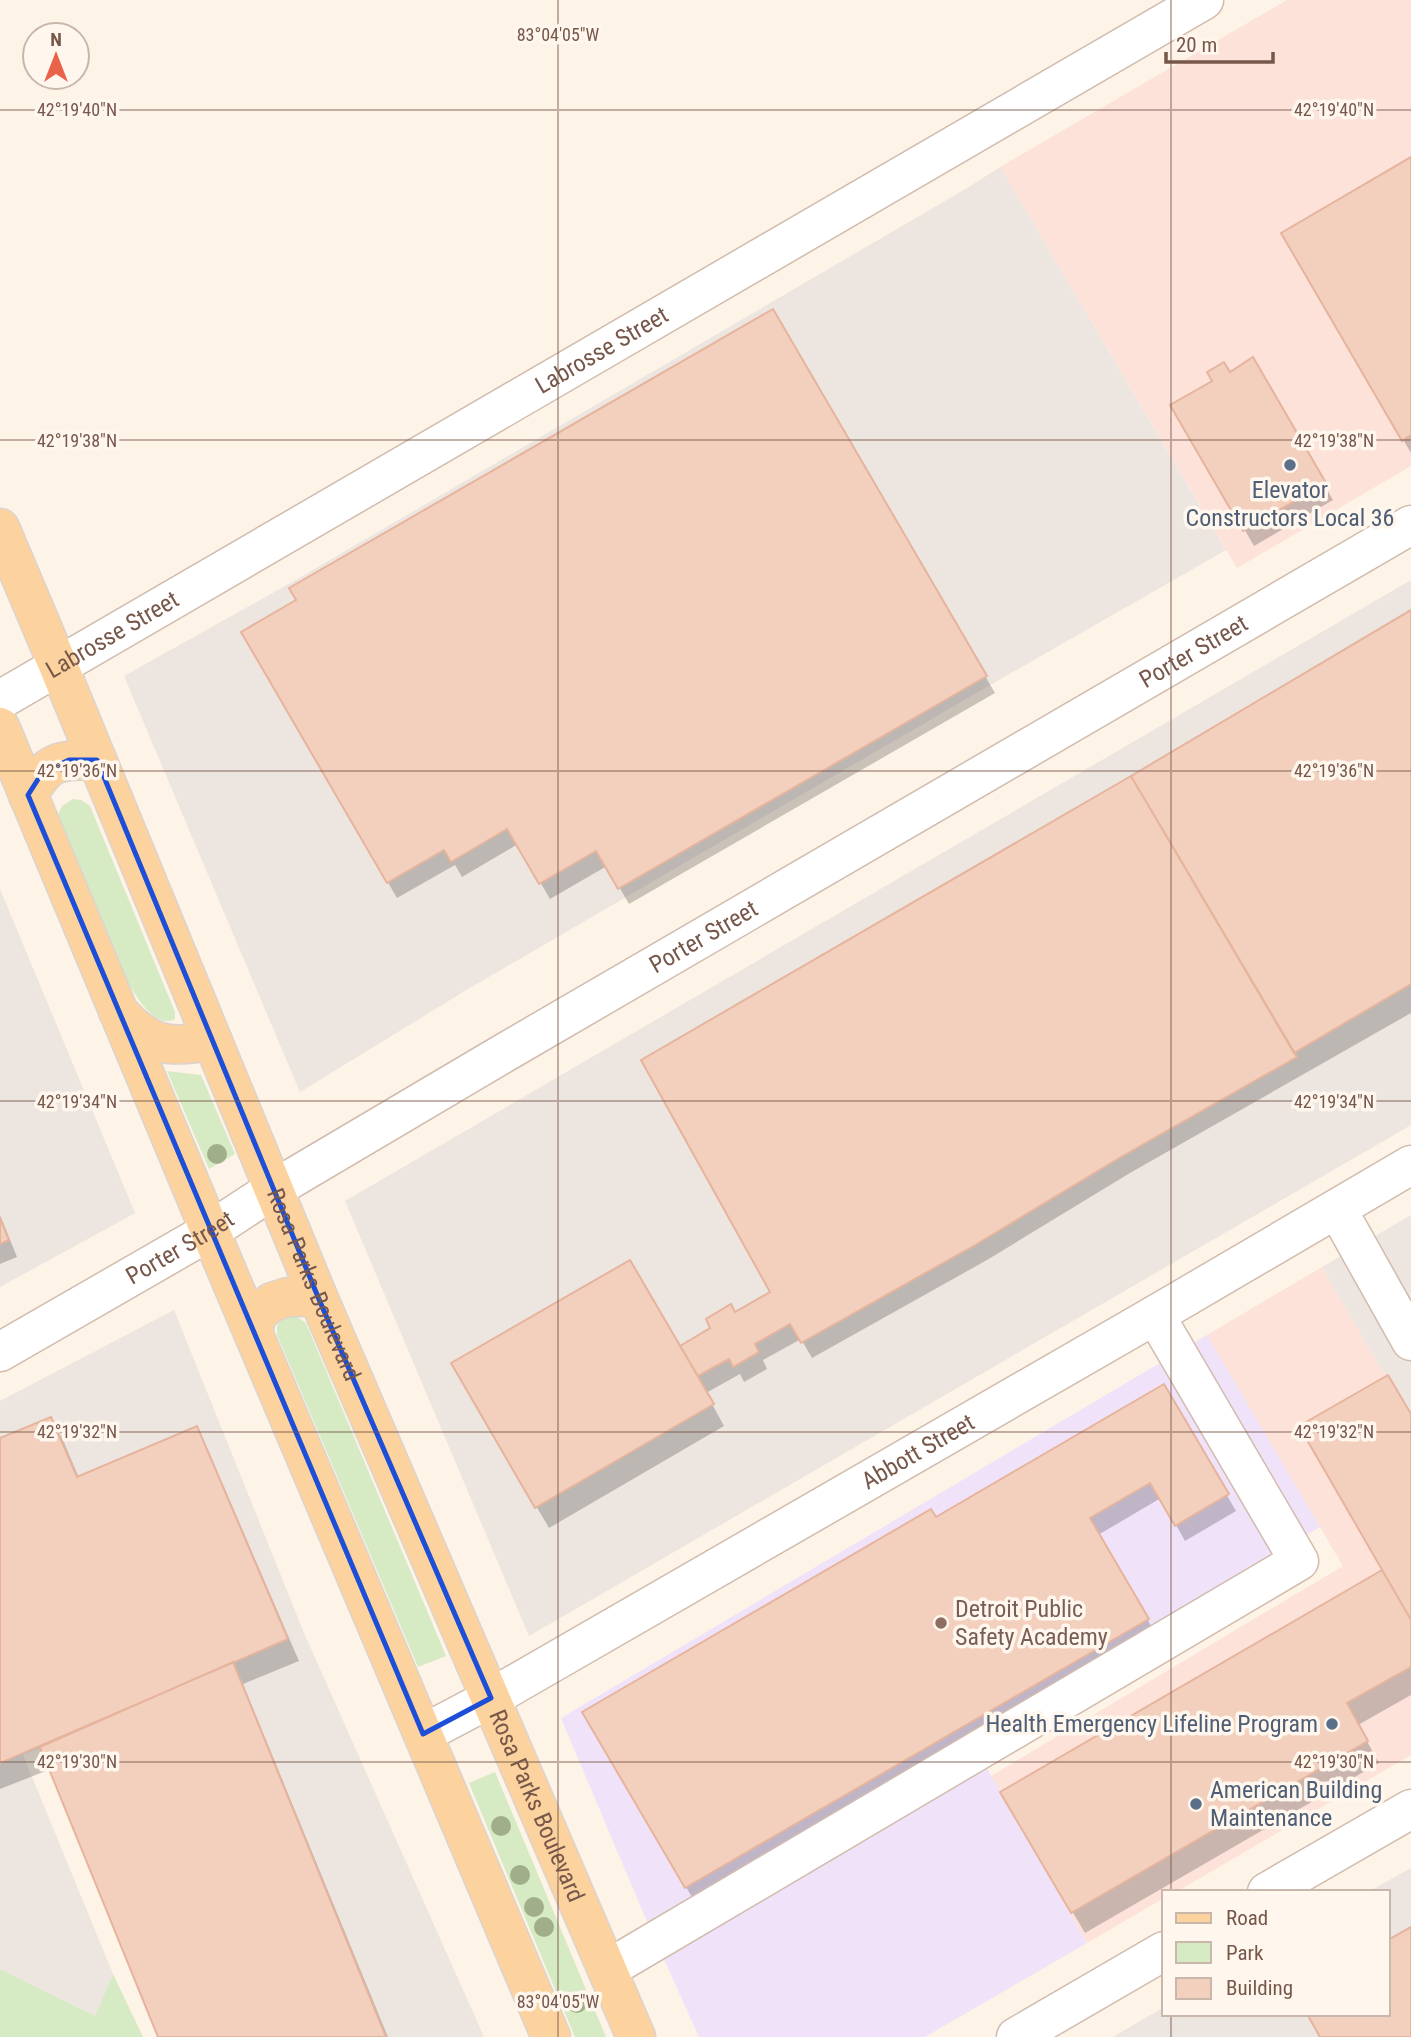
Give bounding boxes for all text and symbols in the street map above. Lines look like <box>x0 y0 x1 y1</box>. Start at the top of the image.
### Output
north arrow <box>21 21 91 91</box>
scale bar <box>1166 21 1273 65</box>
text: 83°04'05"W <box>517 24 600 45</box>
text: N <box>50 28 62 51</box>
text: 20 m <box>1176 33 1217 57</box>
text: 42°19'40"N <box>37 99 117 120</box>
text: 42°19'40"N <box>1294 99 1374 120</box>
street label: Labrosse Street <box>530 301 673 400</box>
text: 42°19'38"N <box>37 430 117 451</box>
text: 42°19'38"N <box>1294 430 1374 451</box>
marker: Elevator Constructors Local 36 <box>1282 457 1298 473</box>
place label: Elevator Constructors Local 36 <box>1186 476 1394 532</box>
street label: Labrosse Street <box>41 585 184 684</box>
street label: Porter Street <box>1134 609 1253 694</box>
text: 42°19'36"N <box>37 760 117 781</box>
text: 42°19'36"N <box>1294 760 1374 781</box>
street label: Porter Street <box>644 894 763 979</box>
text: 42°19'34"N <box>37 1091 117 1112</box>
text: 42°19'34"N <box>1294 1091 1374 1112</box>
street label: Rosa Parks Boulevard <box>261 1184 366 1385</box>
street label: Porter Street <box>121 1205 239 1290</box>
street label: Abbott Street <box>857 1408 979 1495</box>
text: 42°19'32"N <box>37 1421 117 1442</box>
text: 42°19'32"N <box>1294 1421 1374 1442</box>
place label: Detroit Public Safety Academy <box>955 1595 1108 1651</box>
marker: Detroit Public Safety Academy <box>933 1615 949 1631</box>
street label: Rosa Parks Boulevard <box>483 1706 590 1906</box>
place label: Health Emergency Lifeline Program <box>985 1710 1318 1738</box>
marker: Health Emergency Lifeline Program <box>1324 1716 1340 1732</box>
text: 42°19'30"N <box>37 1751 117 1772</box>
text: 42°19'30"N <box>1294 1751 1374 1772</box>
place label: American Building Maintenance <box>1210 1776 1382 1832</box>
marker: American Building Maintenance <box>1188 1796 1204 1812</box>
legend <box>1162 1890 1390 2016</box>
text: Road <box>1226 1906 1268 1930</box>
text: Park <box>1226 1941 1264 1965</box>
text: Building <box>1226 1976 1293 2000</box>
text: 83°04'05"W <box>517 1991 600 2012</box>

